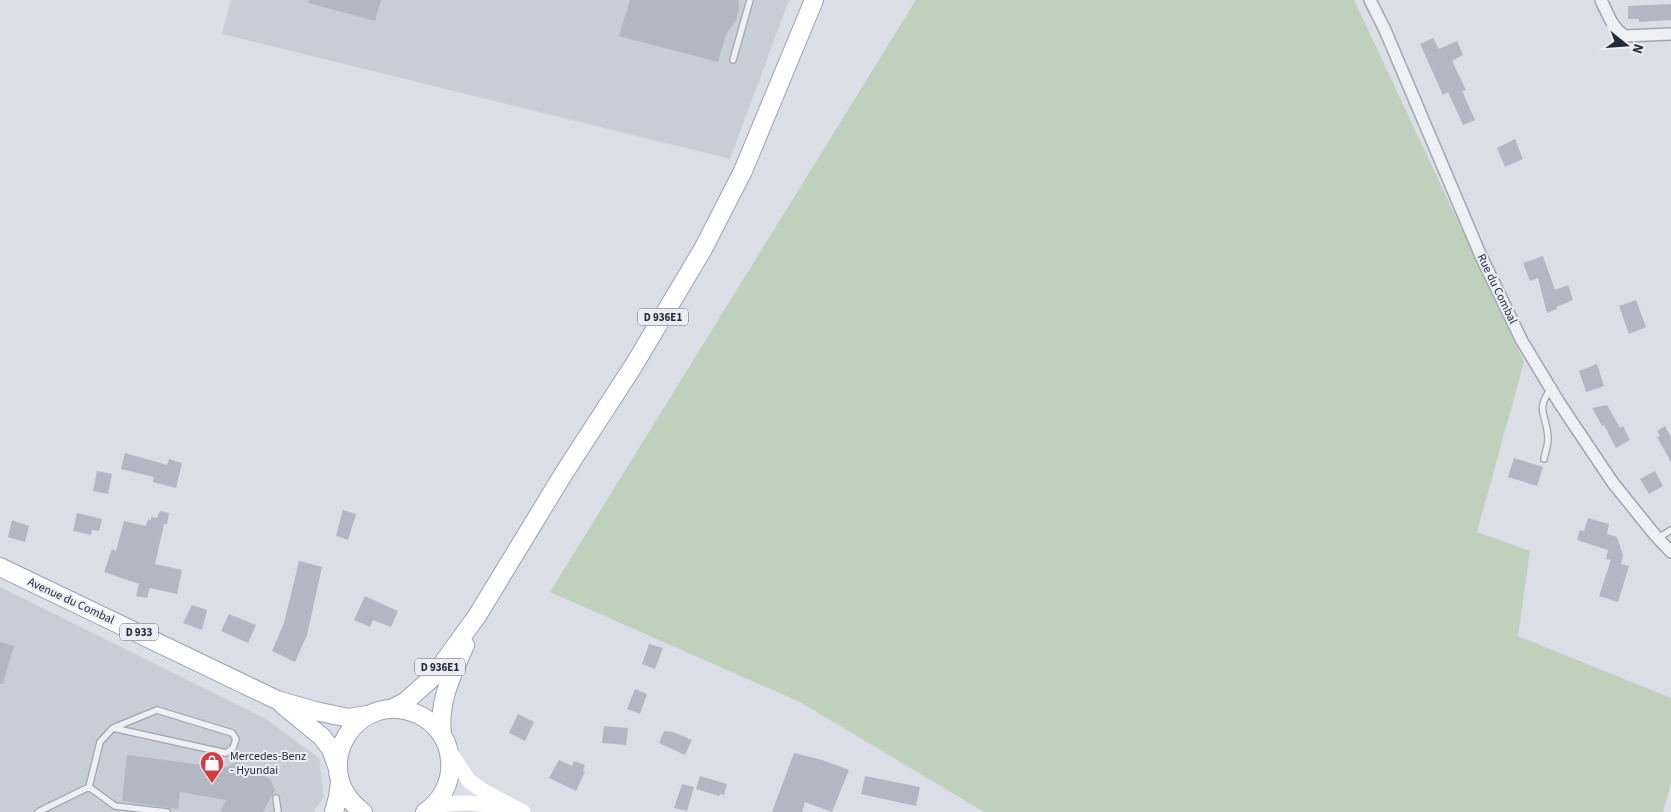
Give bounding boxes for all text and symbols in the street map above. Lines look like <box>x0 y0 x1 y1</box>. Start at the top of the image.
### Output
north arrow <box>1601 20 1651 70</box>
text: N <box>1627 41 1648 56</box>
street label: Rue du Combal <box>1473 251 1521 327</box>
road number: D 936E1 <box>638 308 688 326</box>
street label: Avenue du Combal <box>25 573 117 629</box>
road number: D 933 <box>120 624 158 640</box>
road number: D 936E1 <box>415 659 465 676</box>
place label: Mercedes-Benz - Hyundai <box>230 748 306 779</box>
shop icon: Mercedes-Benz - Hyundai <box>199 750 225 784</box>

